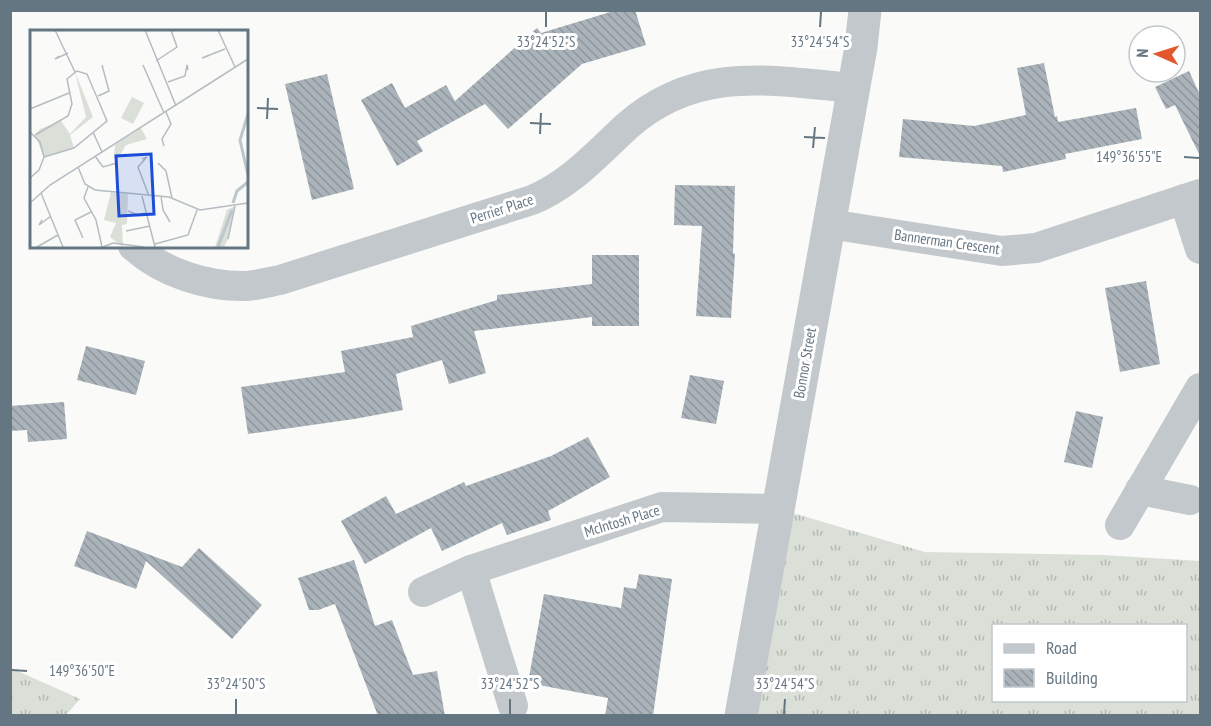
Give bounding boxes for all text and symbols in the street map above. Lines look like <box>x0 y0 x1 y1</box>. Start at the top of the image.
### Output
north arrow <box>1127 24 1187 84</box>
inset map <box>30 30 248 248</box>
text: 33°24'52"S <box>516 32 576 51</box>
text: 33°24'54"S <box>790 32 850 51</box>
text: N <box>1132 48 1152 58</box>
text: 149°36'55"E <box>1096 147 1162 166</box>
street label: Perrier Place <box>468 189 536 228</box>
street label: Bannerman Crescent <box>893 225 1001 258</box>
street label: Bonnor Street <box>789 326 820 400</box>
street label: McIntosh Place <box>582 500 662 541</box>
legend <box>992 624 1187 702</box>
text: Road <box>1046 636 1077 659</box>
text: 149°36'50"E <box>49 661 115 680</box>
text: Building <box>1046 666 1098 689</box>
text: 33°24'50"S <box>206 674 266 693</box>
text: 33°24'52"S <box>480 674 540 693</box>
text: 33°24'54"S <box>755 674 815 693</box>

